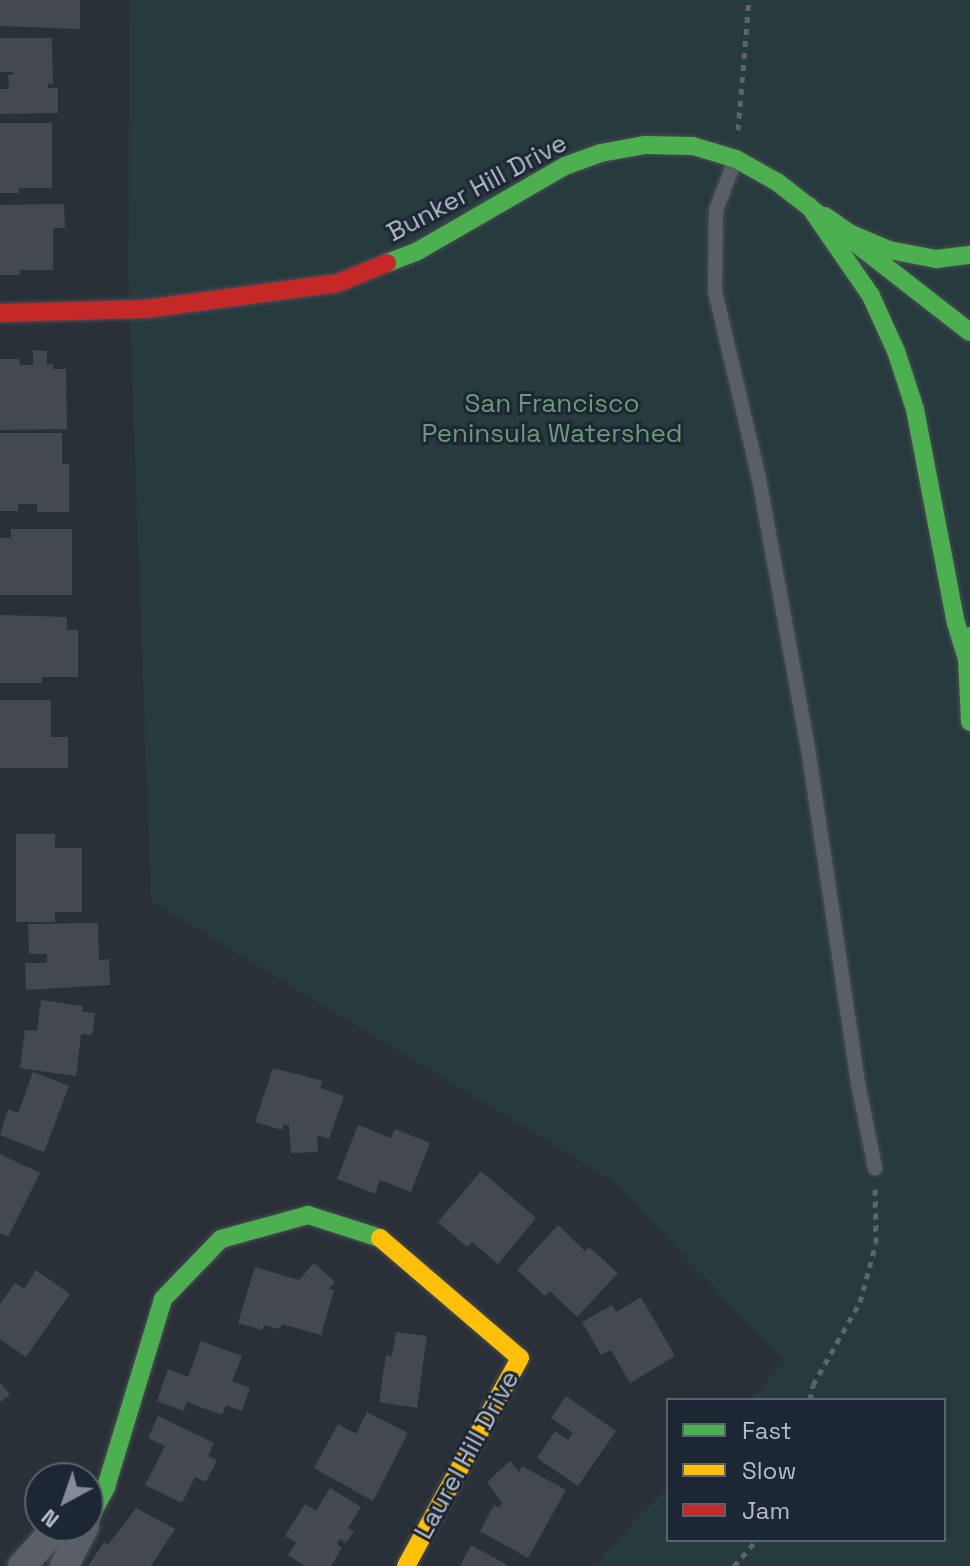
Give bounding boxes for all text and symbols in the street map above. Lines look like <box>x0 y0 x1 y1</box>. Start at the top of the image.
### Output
street label: Bunker Hill Drive <box>382 127 572 249</box>
park label: San Francisco Peninsula Watershed <box>421 388 683 450</box>
street label: Laurel Hill Drive <box>408 1365 526 1545</box>
legend <box>666 1398 946 1542</box>
text: Fast <box>742 1415 792 1446</box>
text: Slow <box>742 1455 796 1486</box>
north arrow <box>24 1462 104 1542</box>
text: Jam <box>742 1495 790 1526</box>
text: N <box>35 1503 65 1534</box>

